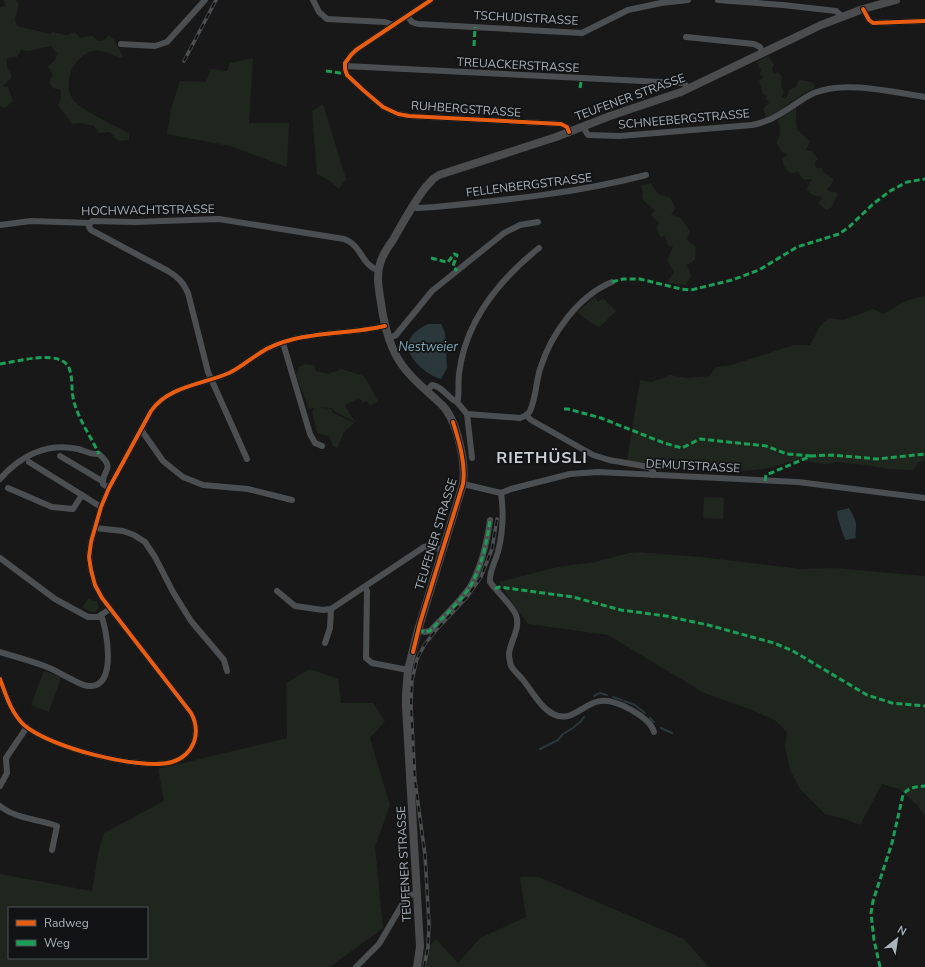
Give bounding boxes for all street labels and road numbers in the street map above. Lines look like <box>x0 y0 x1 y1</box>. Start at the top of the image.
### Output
street label: TSCHUDISTRASSE <box>473 7 579 29</box>
street label: TREUACKERSTRASSE <box>456 54 580 76</box>
street label: TEUFENER STRASSE <box>573 70 687 124</box>
street label: RUHBERGSTRASSE <box>410 97 522 121</box>
street label: SCHNEEBERGSTRASSE <box>618 105 750 133</box>
street label: FELLENBERGSTRASSE <box>465 169 593 201</box>
street label: HOCHWACHTSTRASSE <box>81 201 215 219</box>
street label: DEMUTSTRASSE <box>645 456 741 476</box>
street label: TEUFENER STRASSE <box>411 476 461 592</box>
street label: TEUFENER STRASSE <box>393 806 415 922</box>

